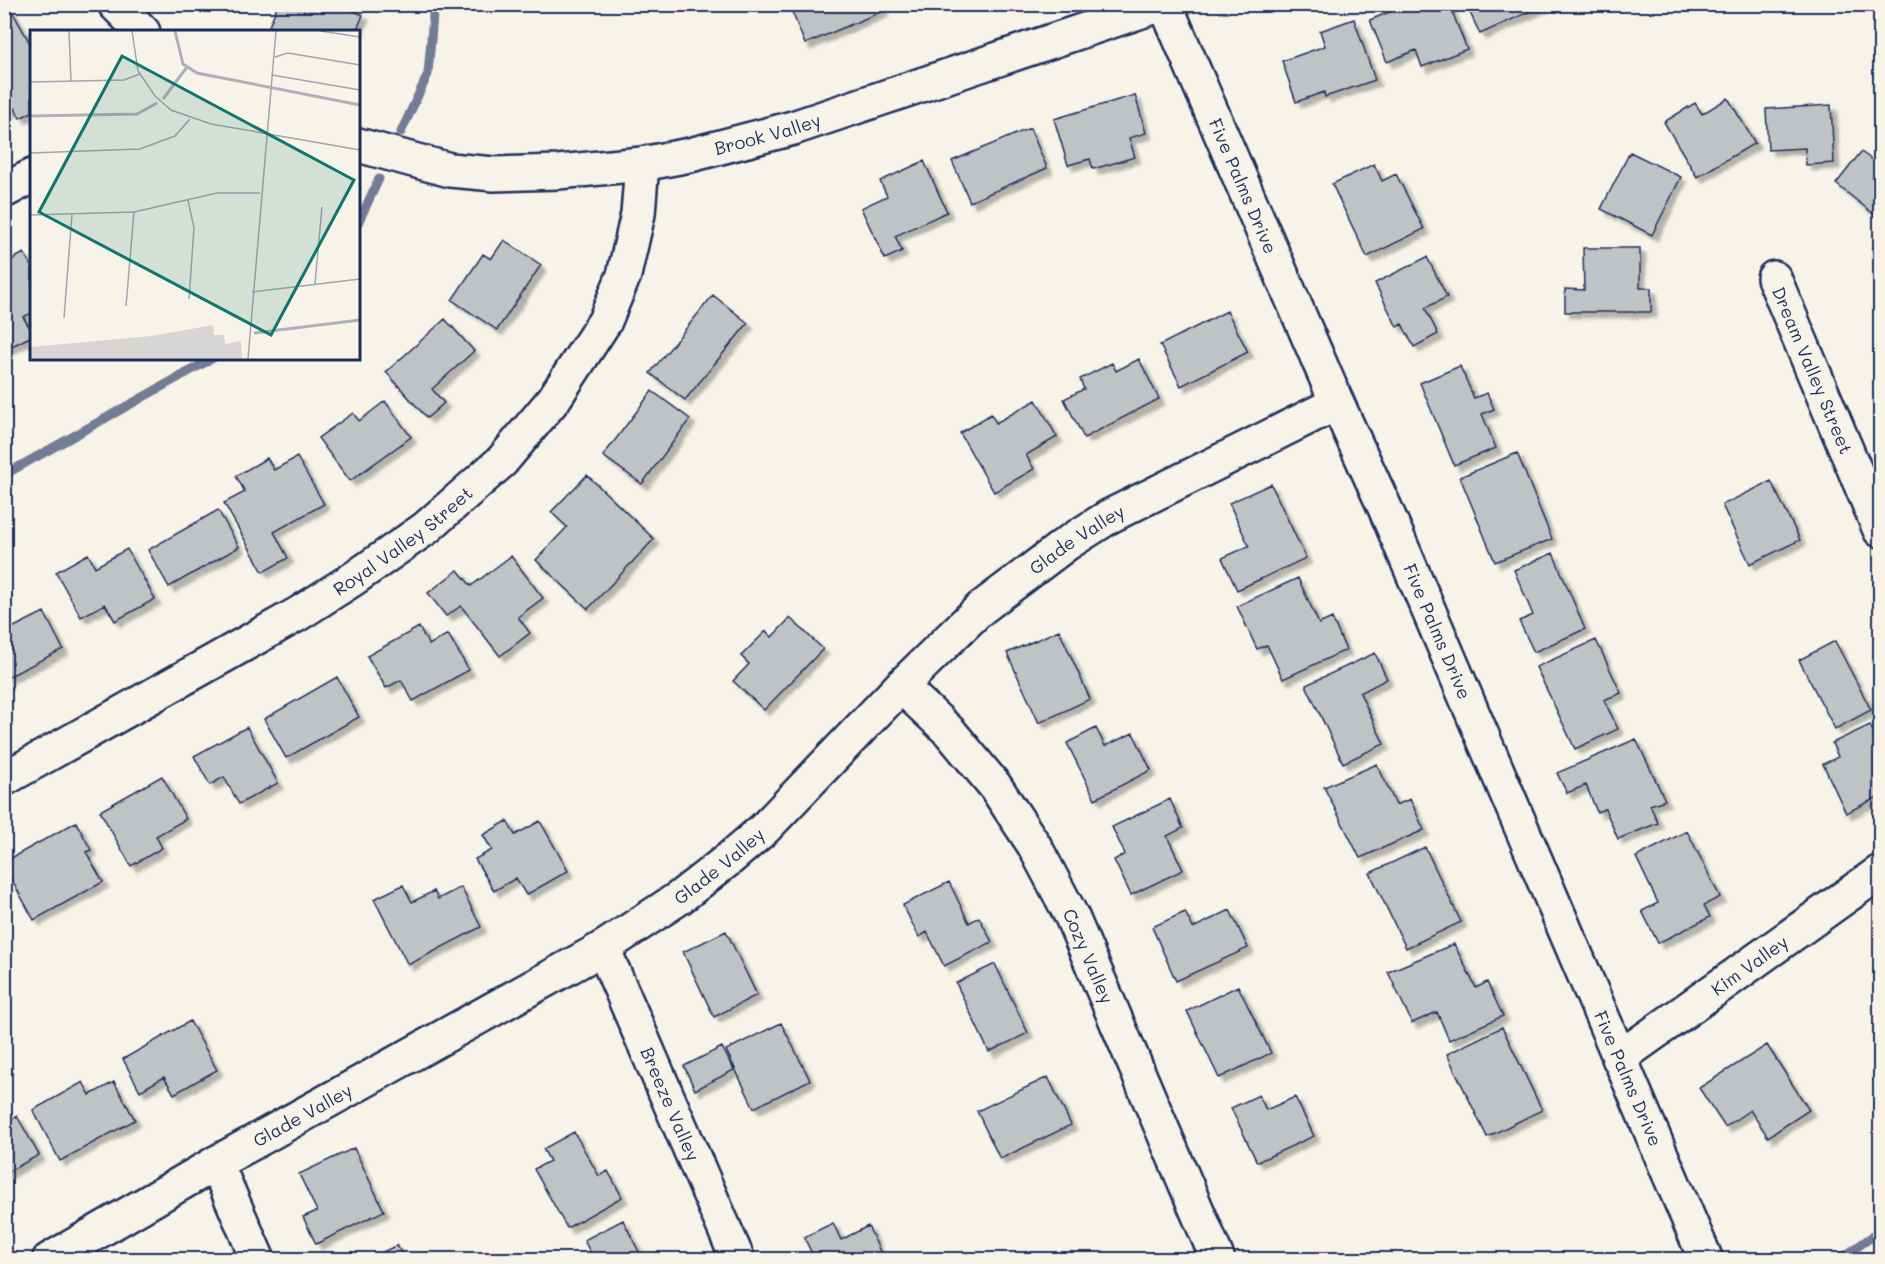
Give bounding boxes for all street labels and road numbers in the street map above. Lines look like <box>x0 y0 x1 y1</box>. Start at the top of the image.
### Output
street label: Brook Valley <box>712 108 824 160</box>
street label: Five Palms Drive <box>1204 114 1283 257</box>
street label: Dream Valley Street <box>1767 283 1859 458</box>
street label: Royal Valley Street <box>328 481 477 601</box>
street label: Glade Valley <box>1024 499 1128 580</box>
street label: Five Palms Drive <box>1398 560 1477 703</box>
street label: Glade Valley <box>669 822 769 910</box>
street label: Cozy Valley <box>1058 904 1119 1007</box>
street label: Kim Valley <box>1706 930 1793 1001</box>
street label: Five Palms Drive <box>1589 1007 1668 1150</box>
street label: Breeze Valley <box>635 1043 706 1165</box>
street label: Glade Valley <box>249 1078 356 1152</box>

